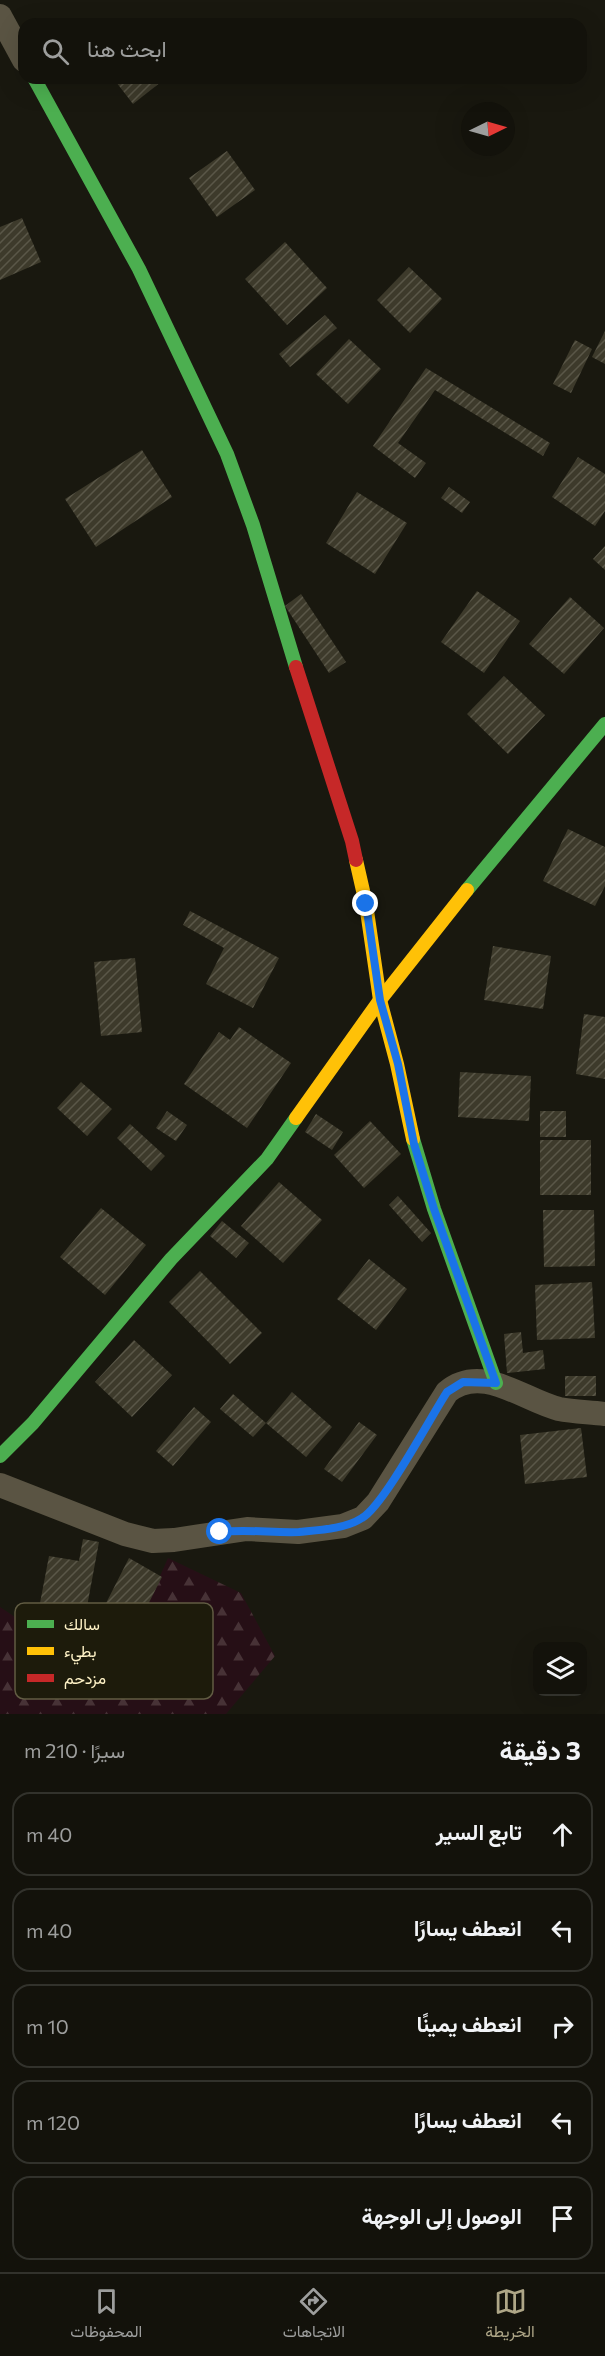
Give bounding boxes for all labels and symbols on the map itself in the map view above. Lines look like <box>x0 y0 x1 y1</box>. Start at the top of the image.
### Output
north arrow <box>461 102 515 156</box>
route end <box>352 890 378 916</box>
route start <box>206 1518 232 1544</box>
legend <box>15 1603 213 1699</box>
text: سالك <box>64 1614 100 1633</box>
text: بطيء <box>64 1641 96 1665</box>
text: مزدحم <box>64 1668 106 1689</box>

